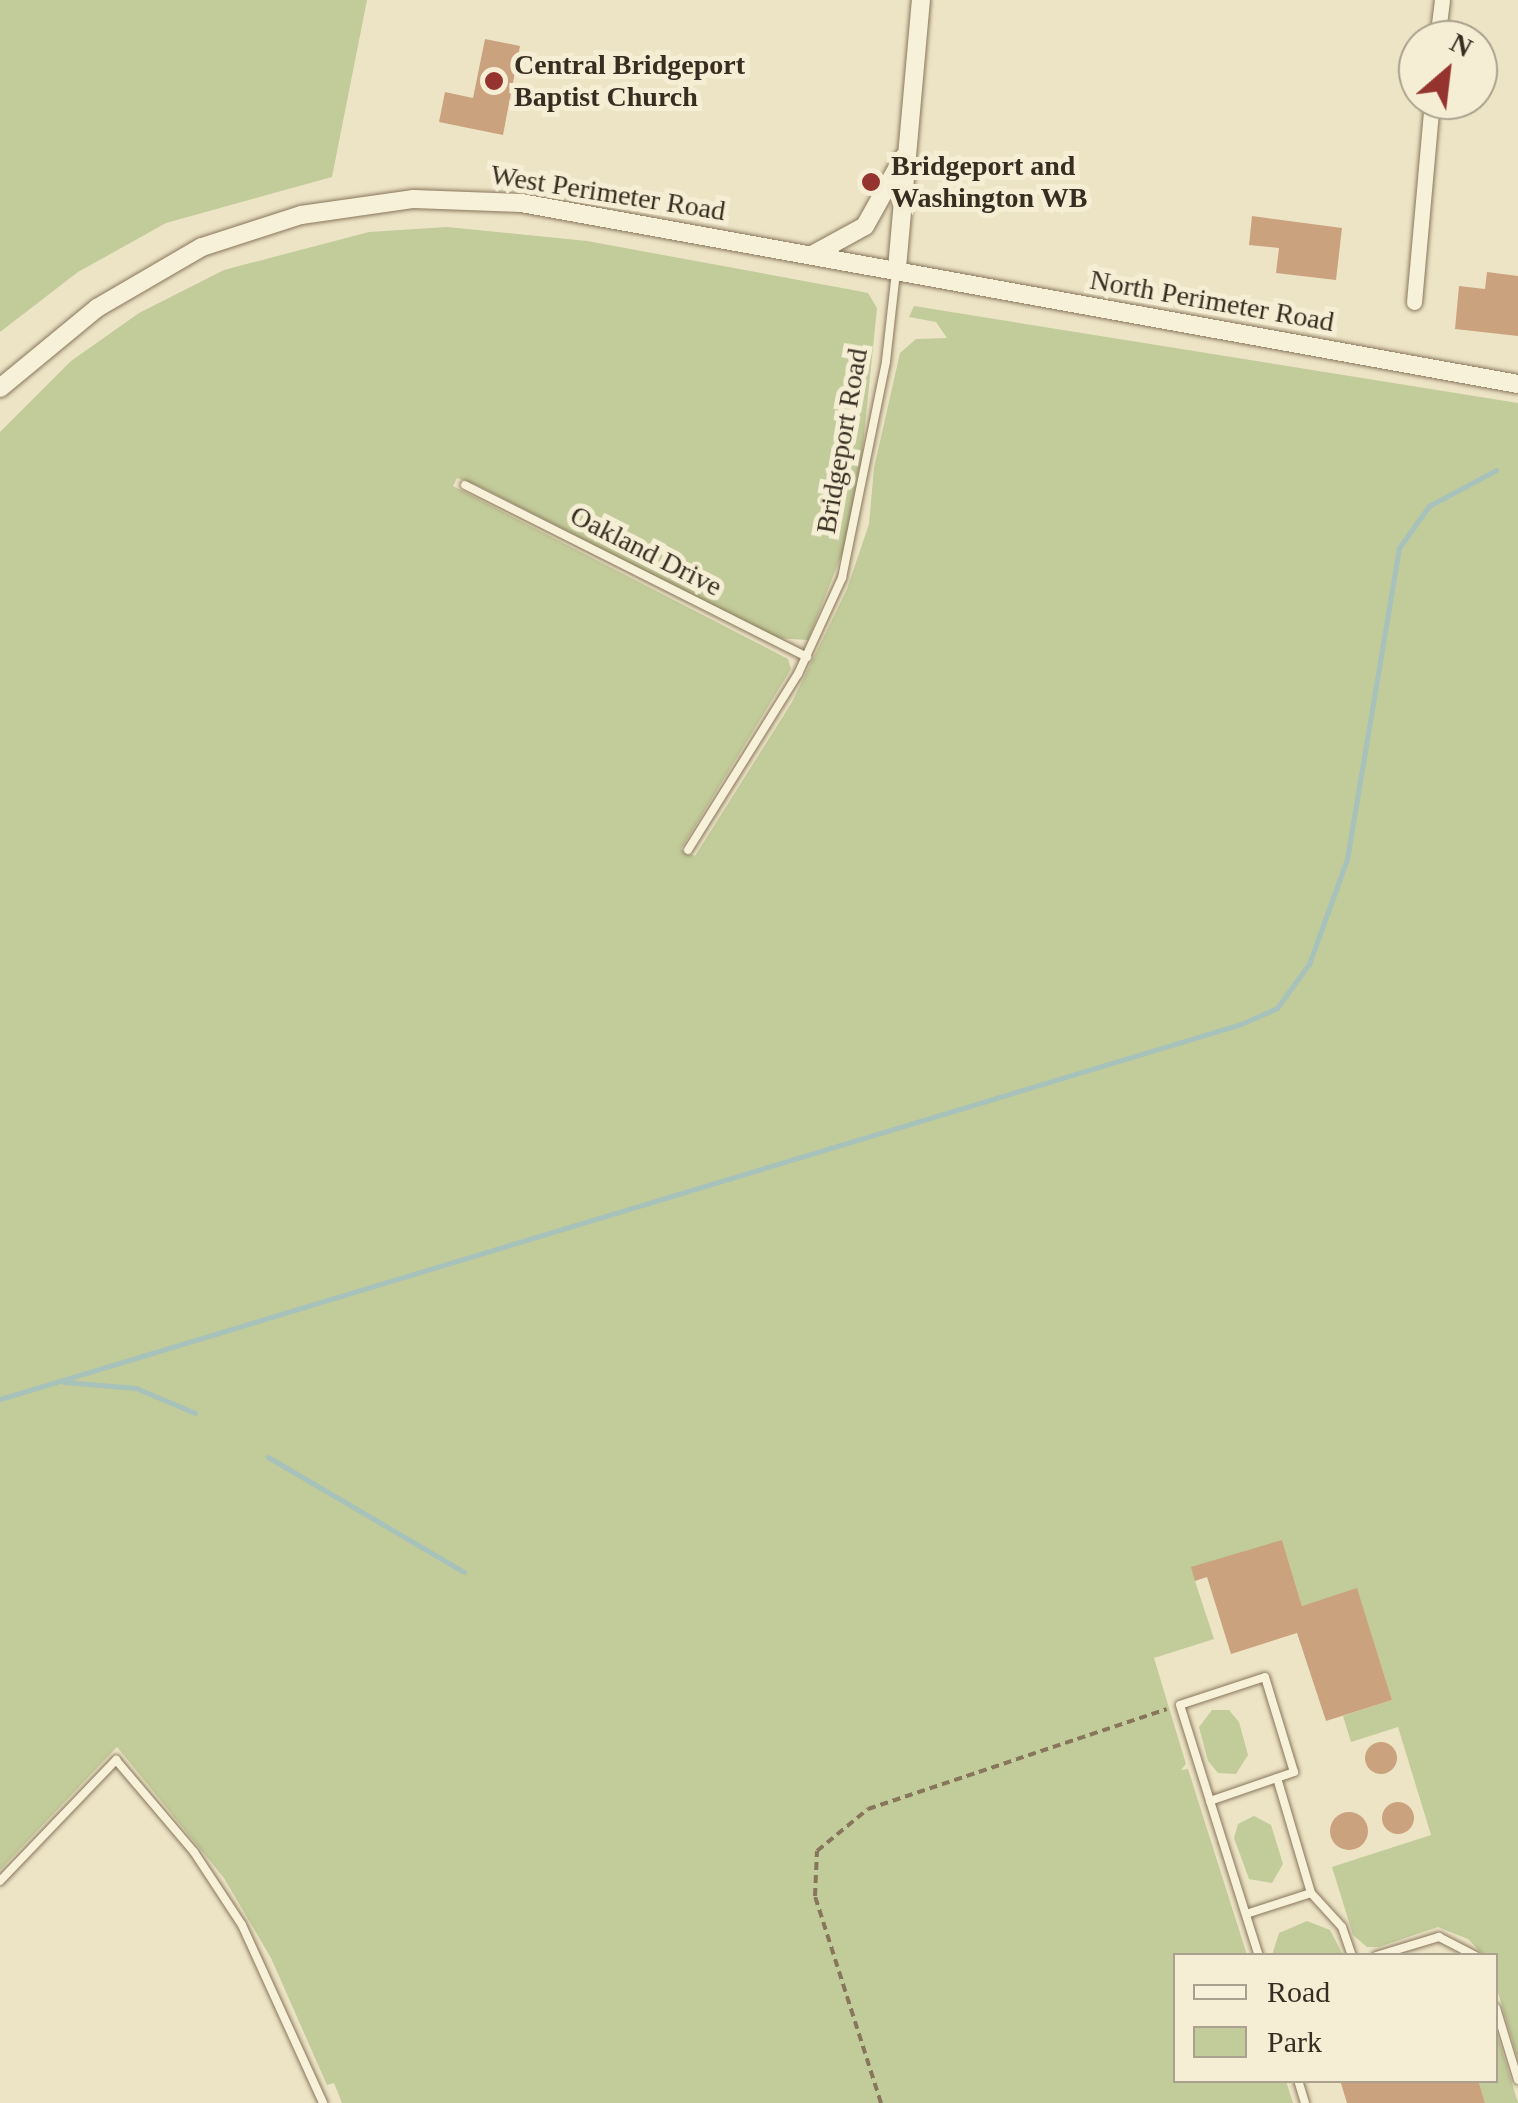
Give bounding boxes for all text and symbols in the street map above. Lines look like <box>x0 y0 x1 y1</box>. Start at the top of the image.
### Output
north arrow <box>1398 20 1498 120</box>
text: N <box>1445 26 1478 63</box>
place label: Central Bridgeport Baptist Church <box>514 48 745 114</box>
marker: Central Bridgeport Baptist Church <box>483 70 505 92</box>
place label: Bridgeport and Washington WB <box>891 149 1088 215</box>
street label: West Perimeter Road <box>488 158 728 228</box>
marker: Bridgeport and Washington WB <box>860 171 882 193</box>
street label: North Perimeter Road <box>1087 263 1337 339</box>
street label: Bridgeport Road <box>809 346 875 536</box>
street label: Oakland Drive <box>565 498 727 604</box>
legend <box>1173 1953 1498 2083</box>
text: Road <box>1267 1975 1330 2008</box>
text: Park <box>1267 2025 1322 2058</box>

